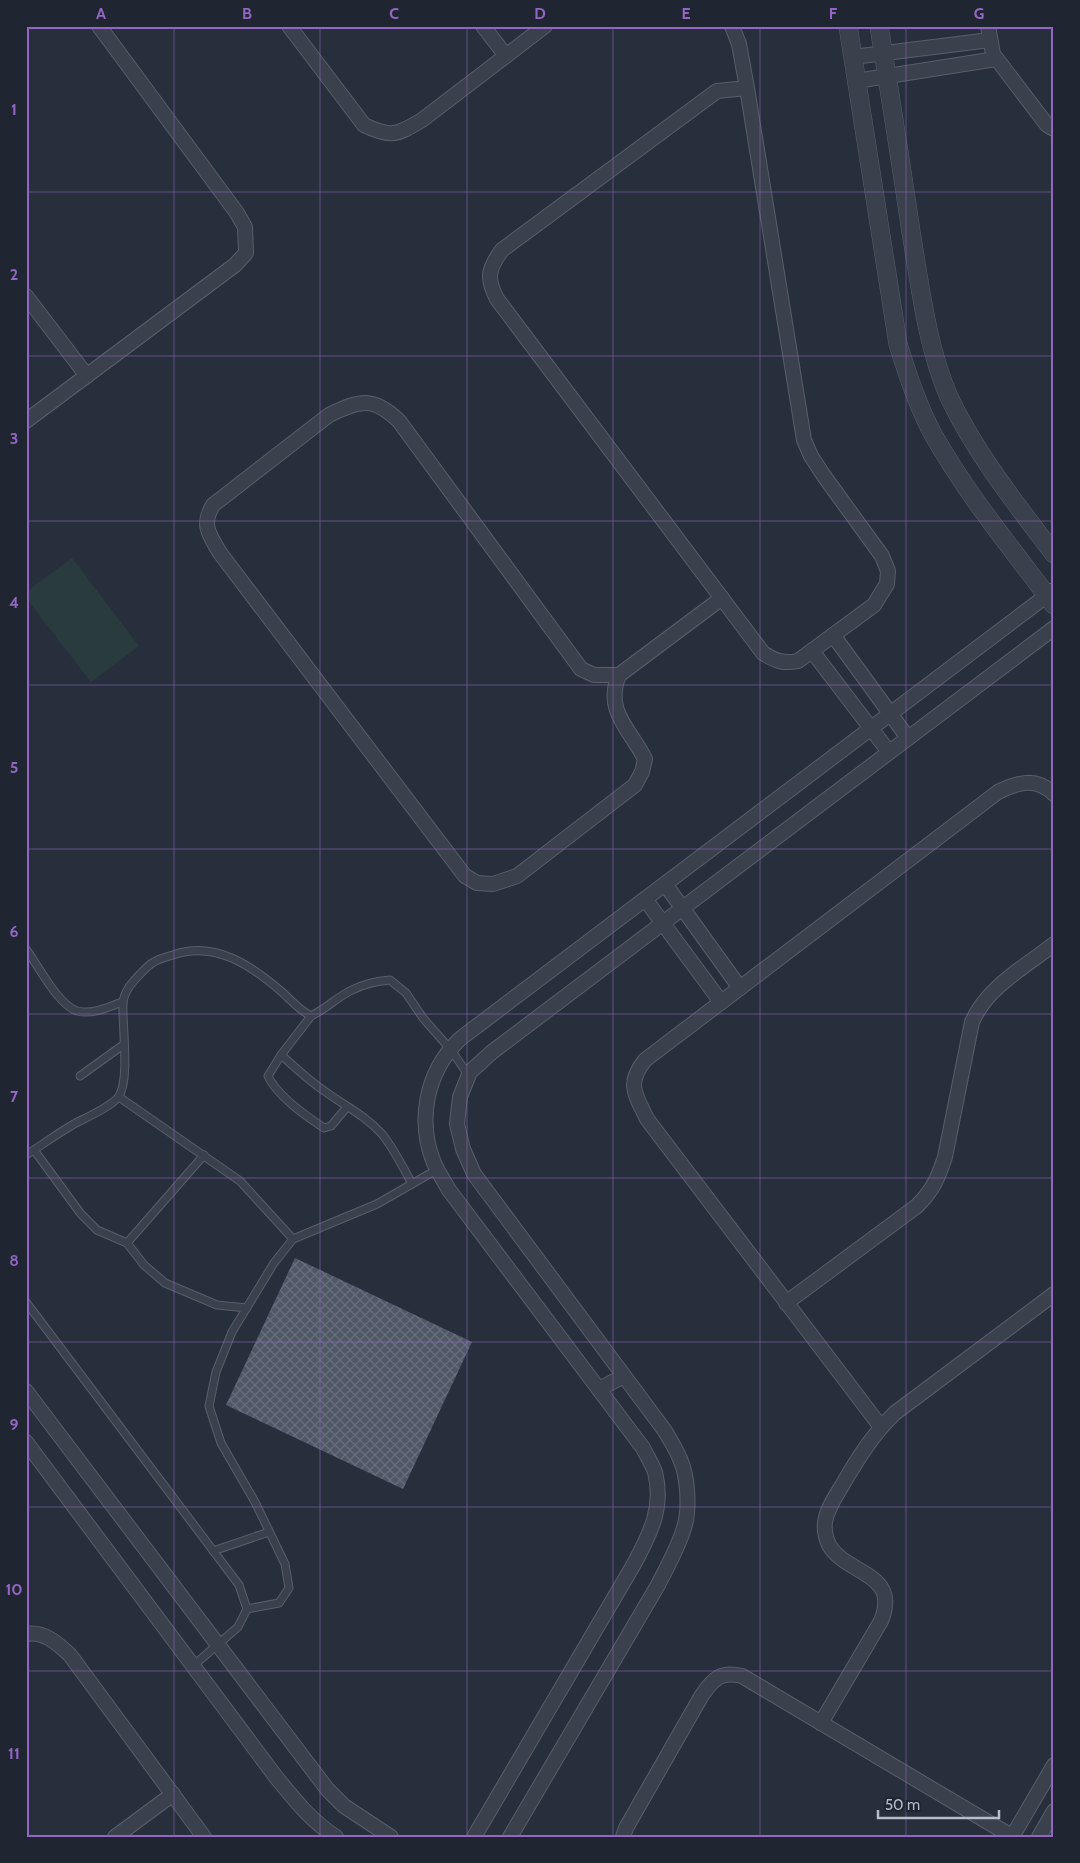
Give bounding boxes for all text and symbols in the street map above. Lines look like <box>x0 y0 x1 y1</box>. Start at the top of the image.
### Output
text: A <box>96 4 106 23</box>
text: B <box>242 4 252 23</box>
text: C <box>389 4 399 23</box>
text: D <box>534 4 546 23</box>
text: E <box>681 4 691 23</box>
text: F <box>829 4 838 23</box>
text: G <box>974 4 984 23</box>
text: 1 <box>11 100 17 119</box>
text: 2 <box>10 265 18 284</box>
text: 3 <box>10 429 18 448</box>
text: 4 <box>9 593 19 612</box>
text: 5 <box>10 758 18 777</box>
text: 6 <box>10 922 19 941</box>
text: 7 <box>10 1087 19 1106</box>
text: 8 <box>9 1251 19 1270</box>
text: 9 <box>10 1415 19 1434</box>
text: 10 <box>5 1580 23 1599</box>
text: 11 <box>8 1744 20 1763</box>
scale bar <box>878 1788 999 1820</box>
text: 50 m <box>885 1796 920 1814</box>

